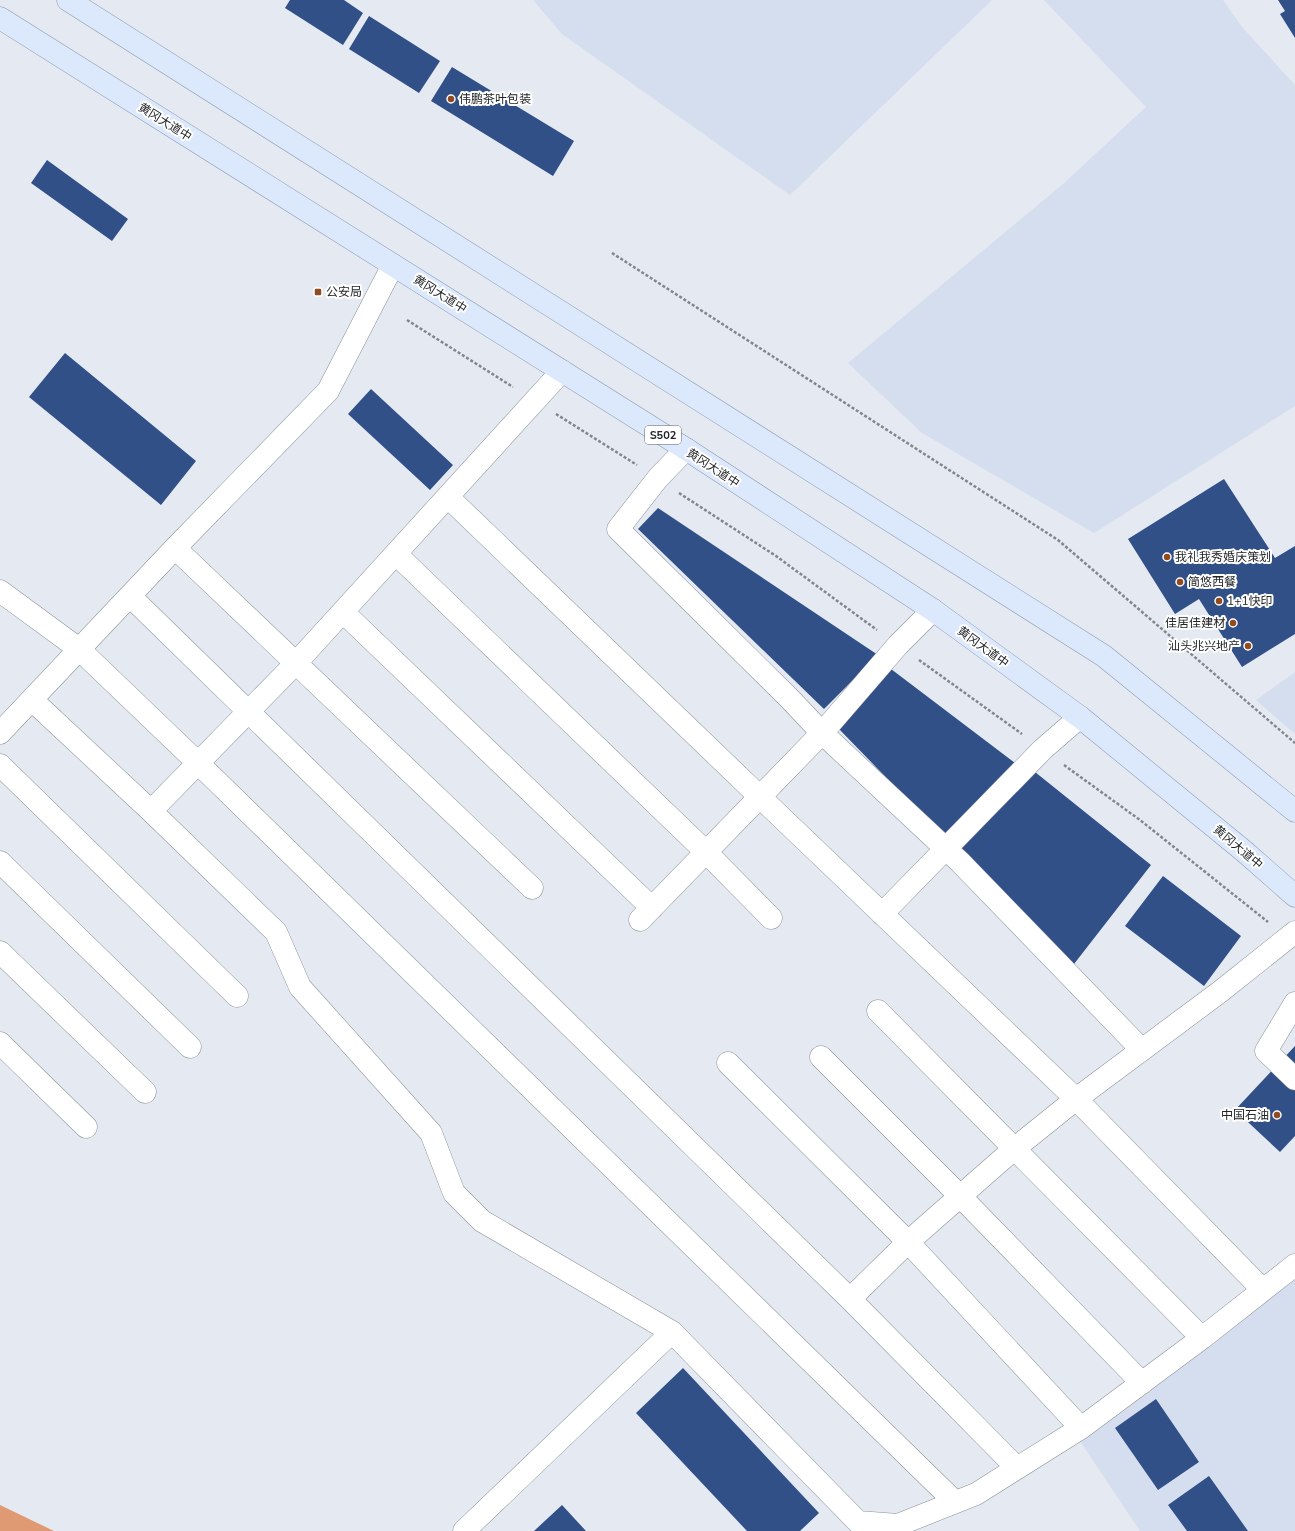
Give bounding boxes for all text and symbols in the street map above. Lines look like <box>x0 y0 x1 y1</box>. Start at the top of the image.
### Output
place label: 伟鹏茶叶包装 <box>459 91 531 107</box>
marker: 伟鹏茶叶包装 <box>446 94 456 104</box>
street label: 黄冈大道中 <box>135 99 195 145</box>
street label: 黄冈大道中 <box>410 271 470 317</box>
place label: 公安局 <box>326 284 362 300</box>
marker: 公安局 <box>313 287 323 297</box>
road number: S502 <box>645 426 681 444</box>
street label: 黄冈大道中 <box>683 445 743 491</box>
place label: 我礼我秀婚庆策划 <box>1175 549 1271 565</box>
marker: 我礼我秀婚庆策划 <box>1162 552 1172 562</box>
place label: 简悠西餐 <box>1188 574 1236 590</box>
marker: 简悠西餐 <box>1175 577 1185 587</box>
place label: 1+1快印 <box>1227 593 1273 609</box>
marker: 1+1快印 <box>1214 596 1224 606</box>
place label: 佳居佳建材 <box>1165 615 1225 631</box>
marker: 佳居佳建材 <box>1228 618 1238 628</box>
street label: 黄冈大道中 <box>954 623 1012 671</box>
place label: 汕头兆兴地产 <box>1168 638 1240 654</box>
marker: 汕头兆兴地产 <box>1243 641 1253 651</box>
street label: 黄冈大道中 <box>1210 822 1266 872</box>
place label: 中国石油 <box>1221 1107 1269 1123</box>
marker: 中国石油 <box>1272 1110 1282 1120</box>

